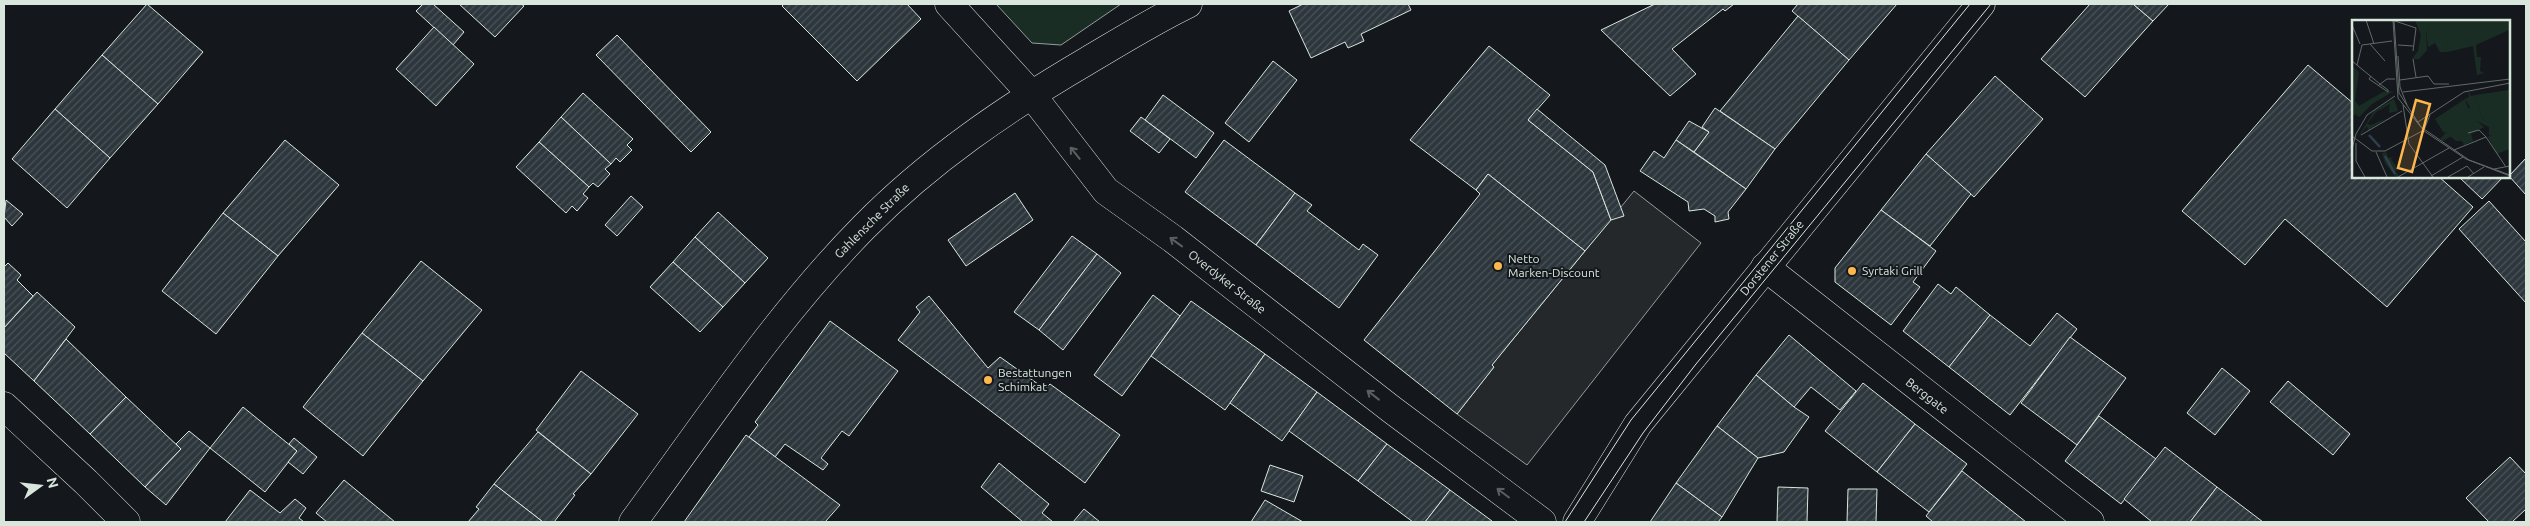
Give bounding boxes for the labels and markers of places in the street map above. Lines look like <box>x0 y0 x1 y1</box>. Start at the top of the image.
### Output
place label: Netto Marken-Discount <box>1508 252 1600 279</box>
marker: Netto Marken-Discount <box>1492 260 1504 272</box>
place label: Syrtaki Grill <box>1862 264 1923 277</box>
marker: Syrtaki Grill <box>1846 265 1858 277</box>
place label: Bestattungen Schimkat <box>998 366 1072 393</box>
marker: Bestattungen Schimkat <box>982 374 994 386</box>

